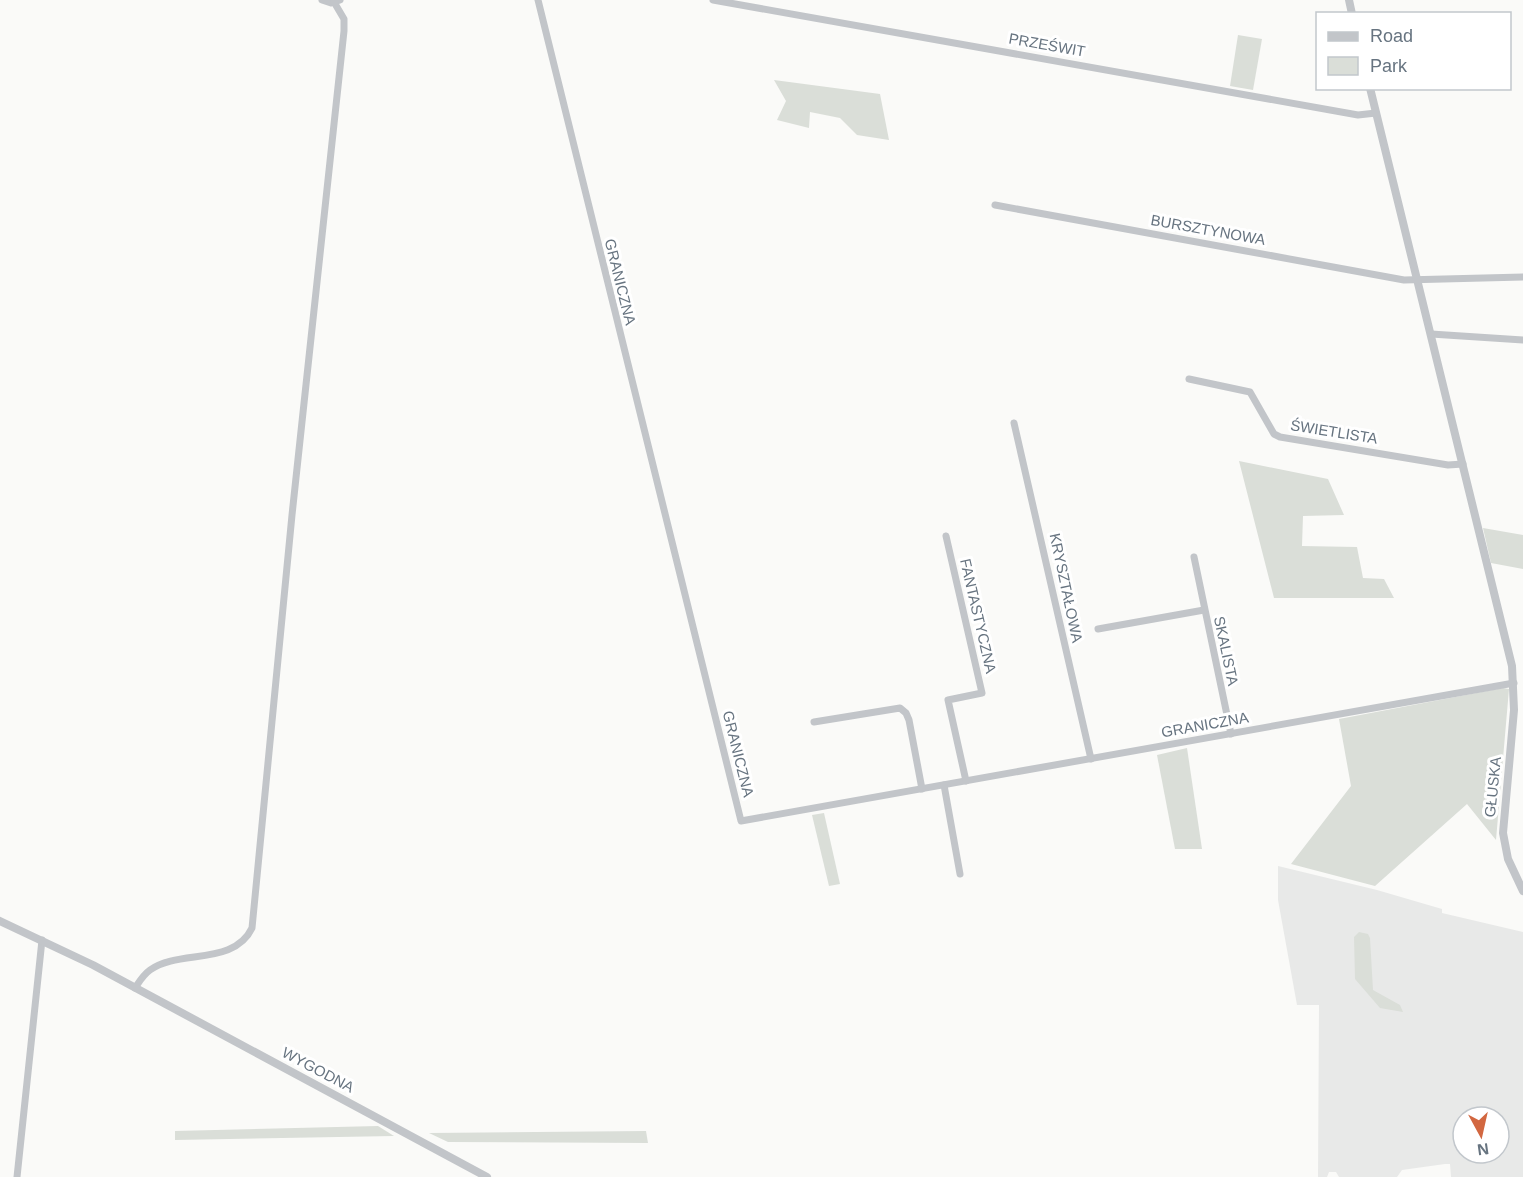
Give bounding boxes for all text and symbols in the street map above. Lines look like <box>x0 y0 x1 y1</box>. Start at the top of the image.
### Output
legend <box>1316 12 1511 90</box>
text: Road <box>1370 26 1413 46</box>
street label: PRZEŚWIT <box>1007 29 1087 60</box>
text: Park <box>1370 56 1408 76</box>
street label: BURSZTYNOWA <box>1149 211 1267 248</box>
street label: GRANICZNA <box>602 237 639 327</box>
street label: ŚWIETLISTA <box>1289 416 1379 447</box>
street label: KRYSZTAŁOWA <box>1047 532 1086 644</box>
street label: FANTASTYCZNA <box>957 557 1000 675</box>
street label: SKALISTA <box>1211 615 1242 687</box>
street label: GRANICZNA <box>1160 708 1250 741</box>
street label: GRANICZNA <box>720 709 757 799</box>
street label: GŁUSKA <box>1481 756 1504 818</box>
street label: WYGODNA <box>279 1043 357 1096</box>
north arrow <box>1451 1105 1511 1165</box>
text: N <box>1476 1140 1490 1159</box>

